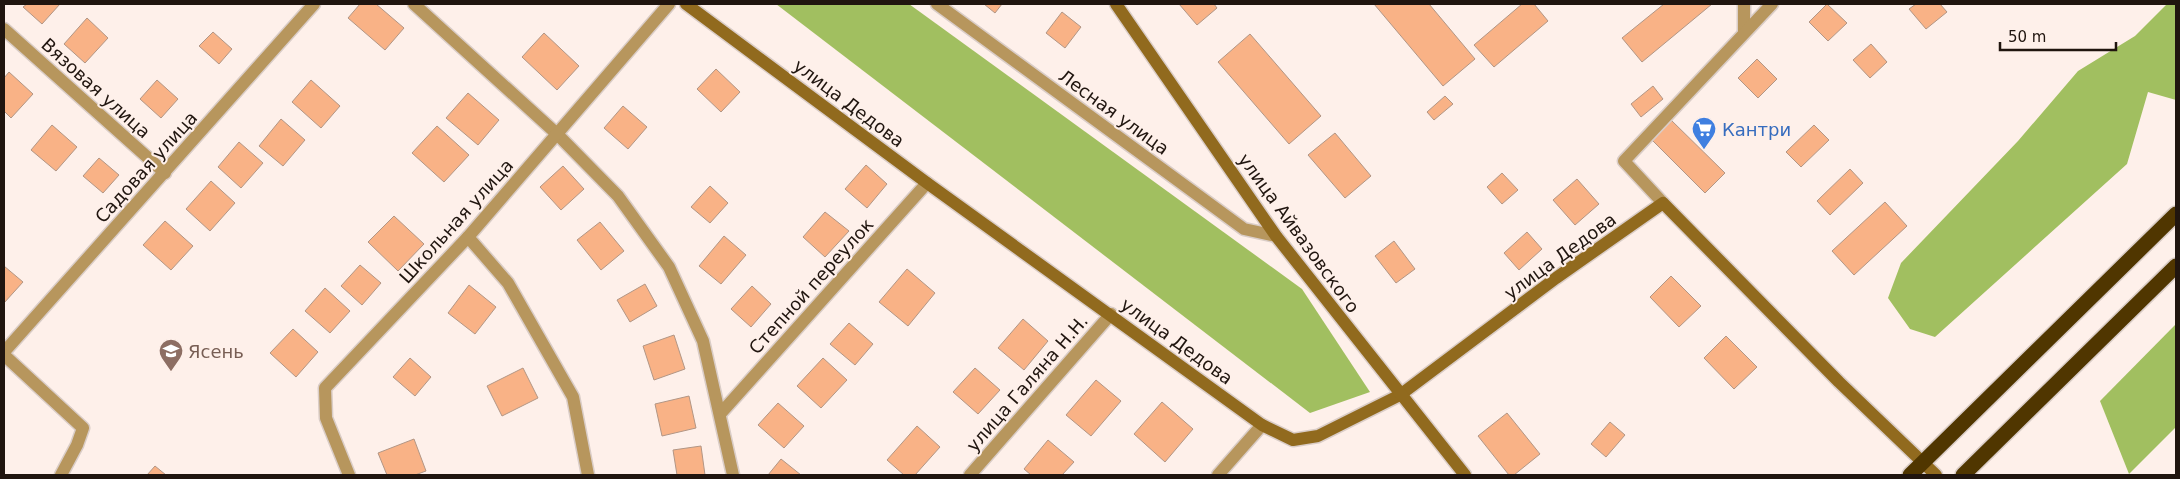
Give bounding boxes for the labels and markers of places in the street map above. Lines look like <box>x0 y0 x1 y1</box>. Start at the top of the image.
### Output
supermarket icon: Кантри <box>1691 116 1717 150</box>
place label: Кантри <box>1722 119 1791 140</box>
school or university icon: Ясень <box>158 338 184 372</box>
place label: Ясень <box>188 341 244 362</box>

